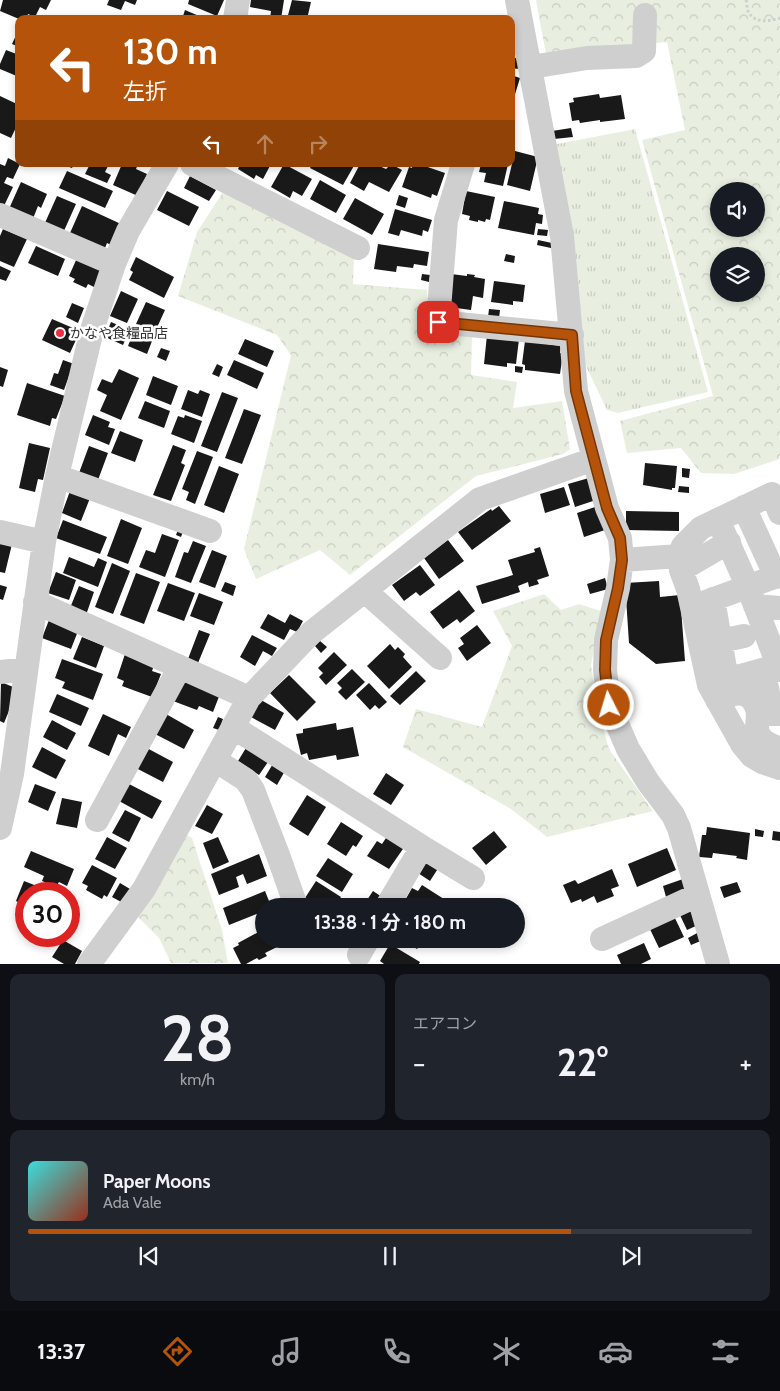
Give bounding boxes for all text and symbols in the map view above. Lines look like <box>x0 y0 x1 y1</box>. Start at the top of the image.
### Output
text: 130 m <box>123 30 218 73</box>
icon: left <box>40 35 105 100</box>
text: 左折 <box>123 78 167 105</box>
icon: left <box>198 130 226 158</box>
icon: ahead <box>251 130 279 158</box>
icon: right <box>304 130 332 158</box>
map controls <box>710 182 765 302</box>
button: sound <box>710 182 765 237</box>
button: layers <box>710 247 765 302</box>
pin <box>417 301 459 343</box>
icon: arrive <box>424 308 452 336</box>
place label: かなや食糧品店 <box>70 324 168 342</box>
marker: かなや食糧品店 <box>54 327 66 339</box>
position arrow <box>582 678 634 730</box>
speed limit sign: 30 <box>15 882 80 947</box>
text: 13:38 · 1 分 · 180 m <box>314 911 466 934</box>
text: 28 <box>161 998 234 1077</box>
text: エアコン <box>413 1014 477 1033</box>
text: 22° <box>557 1039 608 1086</box>
text: − <box>413 1046 425 1080</box>
text: + <box>740 1046 752 1080</box>
text: km/h <box>180 1070 215 1089</box>
text: Paper Moons <box>103 1170 211 1193</box>
text: Ada Vale <box>103 1193 162 1212</box>
icon: previous <box>135 1242 163 1270</box>
icon: pause <box>376 1242 404 1270</box>
icon: next <box>617 1242 645 1270</box>
icon: directions <box>160 1334 195 1369</box>
icon: music <box>269 1334 304 1369</box>
icon: phone <box>379 1334 414 1369</box>
icon: climate <box>489 1334 524 1369</box>
icon: car <box>598 1334 633 1369</box>
icon: filters <box>708 1334 743 1369</box>
text: 13:37 <box>37 1338 85 1365</box>

